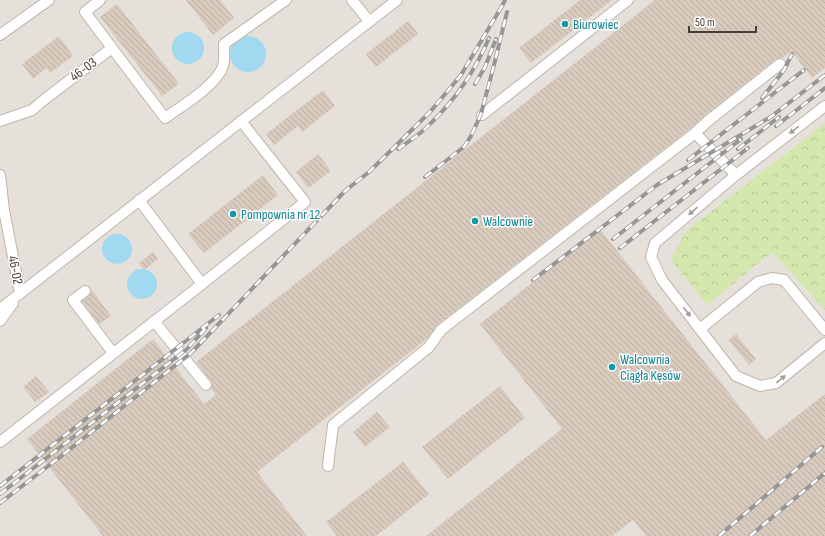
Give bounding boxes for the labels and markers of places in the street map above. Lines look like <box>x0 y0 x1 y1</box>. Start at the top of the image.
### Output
place label: Biurowiec <box>573 16 619 33</box>
marker: Biurowiec <box>560 19 570 29</box>
place label: Pompownia nr 12 <box>241 206 321 223</box>
marker: Pompownia nr 12 <box>228 209 238 219</box>
place label: Walcownie <box>483 213 533 230</box>
marker: Walcownie <box>470 216 480 226</box>
place label: Walcownia Ciągła Kęsów <box>620 351 681 384</box>
marker: Walcownia Ciągła Kęsów <box>607 362 617 372</box>

